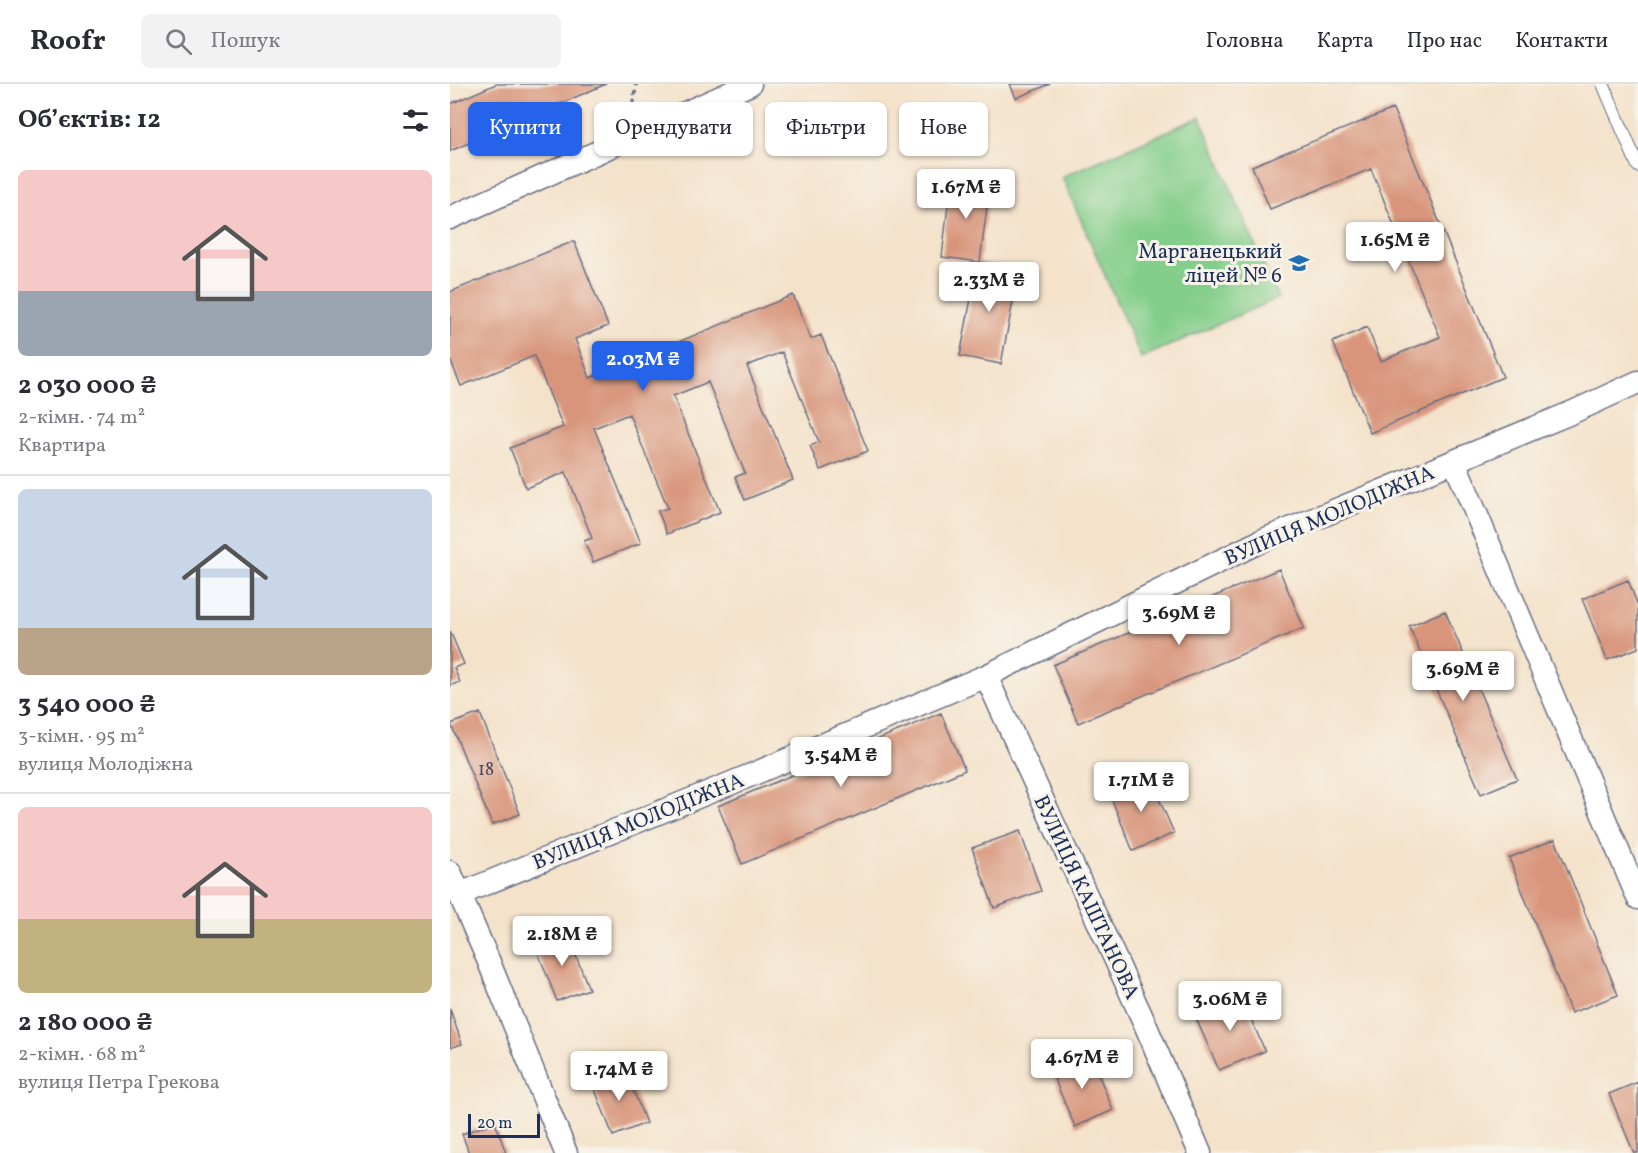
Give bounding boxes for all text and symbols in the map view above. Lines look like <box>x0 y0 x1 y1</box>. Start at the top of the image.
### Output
search box <box>141 14 561 68</box>
text: Roofr <box>30 22 105 61</box>
icon: search <box>162 25 195 58</box>
text: Пошук <box>210 26 280 57</box>
text: Головна <box>1206 27 1284 56</box>
text: Карта <box>1317 27 1374 56</box>
text: Про нас <box>1407 27 1482 56</box>
text: Контакти <box>1515 27 1608 56</box>
text: Об’єктів: 12 <box>18 102 161 138</box>
chip: Купити <box>468 102 582 156</box>
chip: Орендувати <box>594 102 753 156</box>
chip: Фільтри <box>765 102 887 156</box>
chip: Нове <box>899 102 988 156</box>
icon: filters <box>399 104 432 137</box>
pin: 1.67M ₴ <box>911 169 1021 220</box>
text: 1.67M ₴ <box>931 174 1001 202</box>
icon: home <box>171 209 279 317</box>
pin: 1.65M ₴ <box>1340 222 1450 273</box>
text: 1.65M ₴ <box>1360 227 1430 255</box>
place label: Марганецький ліцей № 6 <box>1138 238 1282 291</box>
school or university icon: Марганецький ліцей № 6 <box>1287 251 1311 275</box>
pin: 2.33M ₴ <box>934 262 1044 313</box>
text: 2.33M ₴ <box>953 267 1025 295</box>
pin: 2.03M ₴ <box>588 341 698 392</box>
text: 2.03M ₴ <box>606 346 680 374</box>
text: 2 030 000 ₴ <box>18 368 157 404</box>
text: 2-кімн. · 74 m² <box>18 404 145 432</box>
text: Квартира <box>18 432 106 460</box>
street label: ВУЛИЦЯ МОЛОДІЖНА <box>1220 459 1439 574</box>
icon: home <box>171 528 279 636</box>
pin: 3.69M ₴ <box>1124 595 1234 646</box>
text: 3.69M ₴ <box>1142 600 1216 628</box>
pin: 3.69M ₴ <box>1408 651 1518 702</box>
text: 3.69M ₴ <box>1426 656 1500 684</box>
text: 3 540 000 ₴ <box>18 687 155 723</box>
text: 3-кімн. · 95 m² <box>18 723 145 751</box>
pin: 3.54M ₴ <box>786 737 896 788</box>
text: 3.54M ₴ <box>804 742 878 770</box>
text: вулиця Молодіжна <box>18 751 193 779</box>
house number: 18 <box>478 758 494 783</box>
pin: 1.71M ₴ <box>1086 762 1196 813</box>
street label: ВУЛИЦЯ МОЛОДІЖНА <box>529 767 749 878</box>
text: 1.71M ₴ <box>1108 767 1174 795</box>
street label: ВУЛИЦЯ КАШТАНОВА <box>1026 791 1146 1005</box>
icon: home <box>171 846 279 954</box>
pin: 2.18M ₴ <box>507 916 617 967</box>
text: 2.18M ₴ <box>527 921 597 949</box>
pin: 3.06M ₴ <box>1175 981 1285 1032</box>
text: 3.06M ₴ <box>1192 986 1268 1014</box>
text: 2 180 000 ₴ <box>18 1005 153 1041</box>
pin: 4.67M ₴ <box>1027 1039 1137 1090</box>
text: 2-кімн. · 68 m² <box>18 1041 146 1069</box>
text: 4.67M ₴ <box>1045 1044 1119 1072</box>
pin: 1.74M ₴ <box>564 1051 674 1102</box>
text: 1.74M ₴ <box>584 1056 654 1084</box>
text: вулиця Петра Грекова <box>18 1069 220 1097</box>
scale bar <box>468 1111 540 1138</box>
text: 20 m <box>477 1113 512 1135</box>

